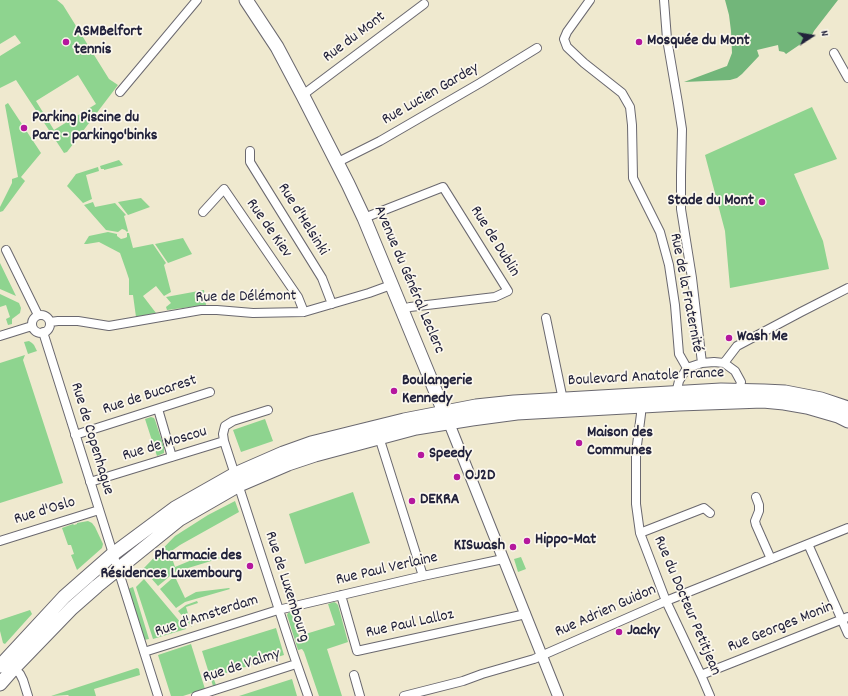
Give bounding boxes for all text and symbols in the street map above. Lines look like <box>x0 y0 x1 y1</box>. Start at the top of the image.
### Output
street label: Rue du Mont <box>320 8 390 68</box>
north arrow <box>792 16 832 56</box>
place label: ASMBelfort tennis <box>74 23 142 61</box>
text: N <box>815 29 832 38</box>
place label: Mosquée du Mont <box>647 32 750 52</box>
marker: ASMBelfort tennis <box>61 37 71 47</box>
marker: Mosquée du Mont <box>634 37 644 47</box>
street label: Rue Lucien Gardey <box>379 59 483 131</box>
place label: Parking Piscine du Parc - parkingo'binks <box>32 109 157 147</box>
marker: Parking Piscine du Parc - parkingo'binks <box>19 123 29 133</box>
street label: Rue d'Helsinki <box>272 180 332 260</box>
place label: Stade du Mont <box>667 192 754 212</box>
street label: Rue de Kiev <box>241 196 295 262</box>
marker: Stade du Mont <box>757 197 767 207</box>
street label: Avenue du Général Leclerc <box>368 203 448 357</box>
street label: Rue de Dublin <box>465 203 523 281</box>
street label: Rue de la Fraternité <box>664 232 706 354</box>
street label: Rue de Délémont <box>195 288 297 308</box>
place label: Wash Me <box>737 328 788 348</box>
marker: Wash Me <box>724 333 734 343</box>
street label: Boulevard Anatole France <box>567 364 725 392</box>
street label: Rue de Bucarest <box>101 372 199 420</box>
place label: Boulangerie Kennedy <box>402 372 472 410</box>
street label: Rue de Copenhague <box>65 381 117 497</box>
marker: Boulangerie Kennedy <box>389 386 399 396</box>
street label: Rue de Moscou <box>120 423 210 467</box>
place label: Maison des Communes <box>587 424 653 462</box>
marker: Maison des Communes <box>574 438 584 448</box>
place label: Speedy <box>429 445 471 465</box>
marker: Speedy <box>416 450 426 460</box>
place label: OJ2D <box>465 467 495 487</box>
marker: OJ2D <box>452 472 462 482</box>
place label: DEKRA <box>420 491 459 511</box>
street label: Rue d'Oslo <box>12 494 78 530</box>
marker: DEKRA <box>407 496 417 506</box>
street label: Rue de Luxembourg <box>259 529 313 645</box>
place label: Hippo-Mat <box>535 531 596 551</box>
street label: Rue du Docteur Petitjean <box>648 533 724 679</box>
marker: Hippo-Mat <box>522 536 532 546</box>
place label: KISwash <box>454 537 505 557</box>
marker: KISwash <box>508 542 518 552</box>
place label: Pharmacie des Résidences Luxembourg <box>101 547 242 585</box>
street label: Rue Paul Verlaine <box>334 549 440 591</box>
marker: Pharmacie des Résidences Luxembourg <box>245 561 255 571</box>
street label: Rue Adrien Guidon <box>553 581 659 643</box>
street label: Rue d'Amsterdam <box>153 591 261 643</box>
street label: Rue Georges Monin <box>725 598 837 658</box>
street label: Rue Paul Lalloz <box>364 606 456 644</box>
place label: Jacky <box>627 622 660 642</box>
marker: Jacky <box>614 627 624 637</box>
street label: Rue de Valmy <box>201 645 283 689</box>

